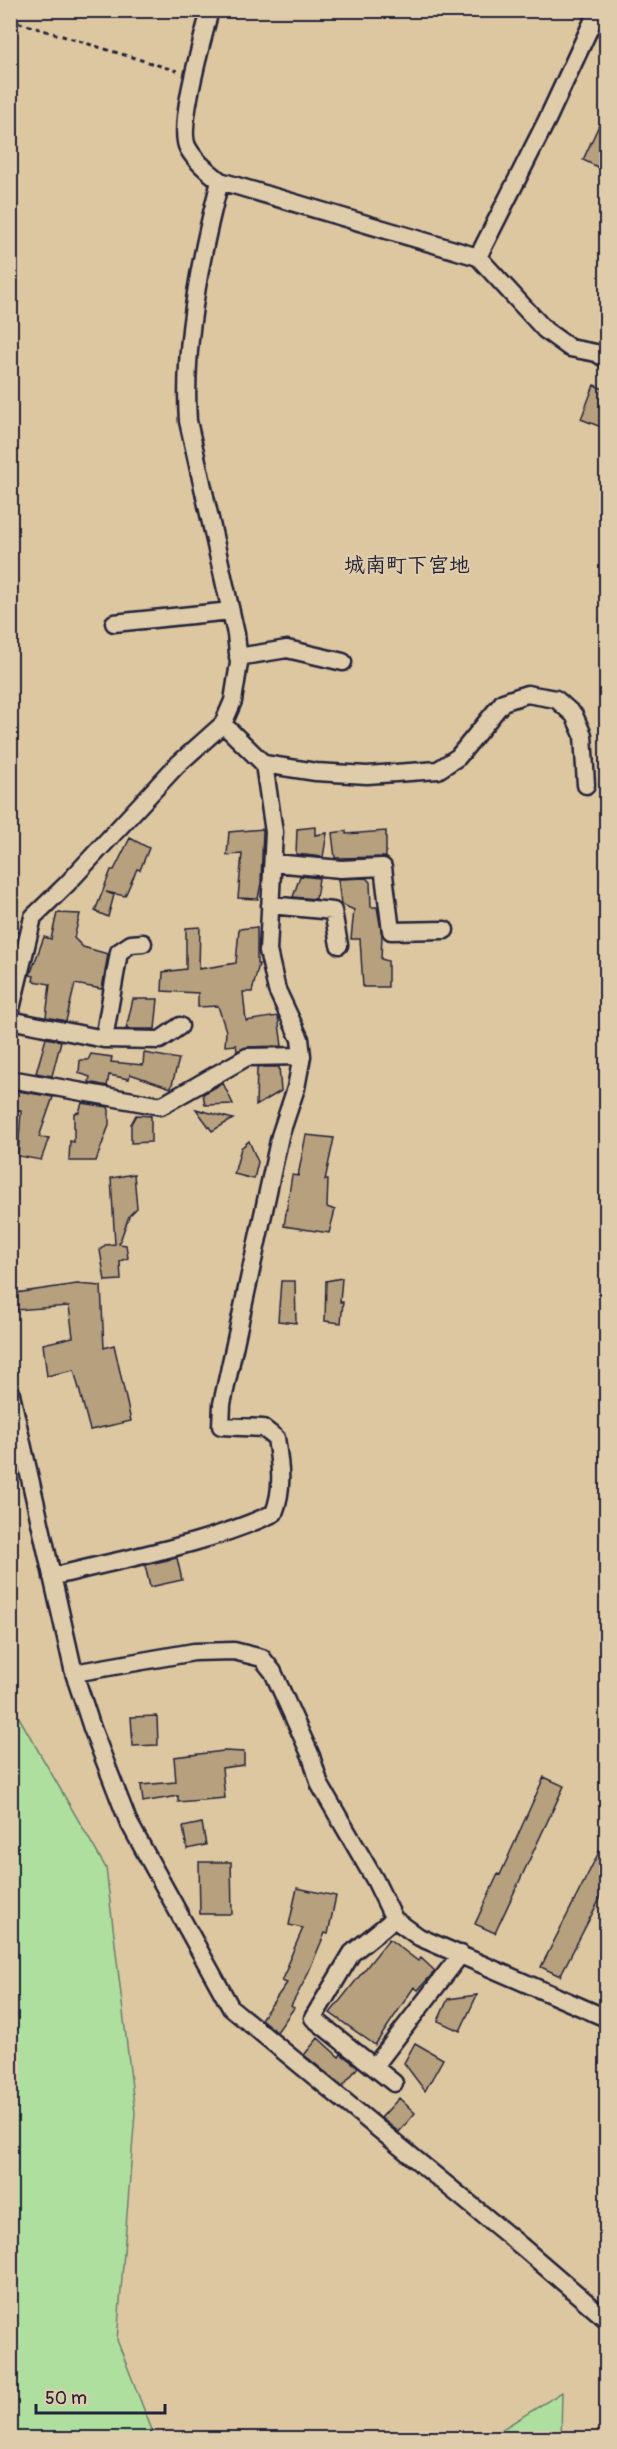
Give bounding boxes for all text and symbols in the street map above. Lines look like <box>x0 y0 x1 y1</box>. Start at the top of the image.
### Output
district label: 城南町下宮地 <box>344 552 470 579</box>
scale bar <box>36 2377 165 2415</box>
text: 50 m <box>45 2387 87 2410</box>

